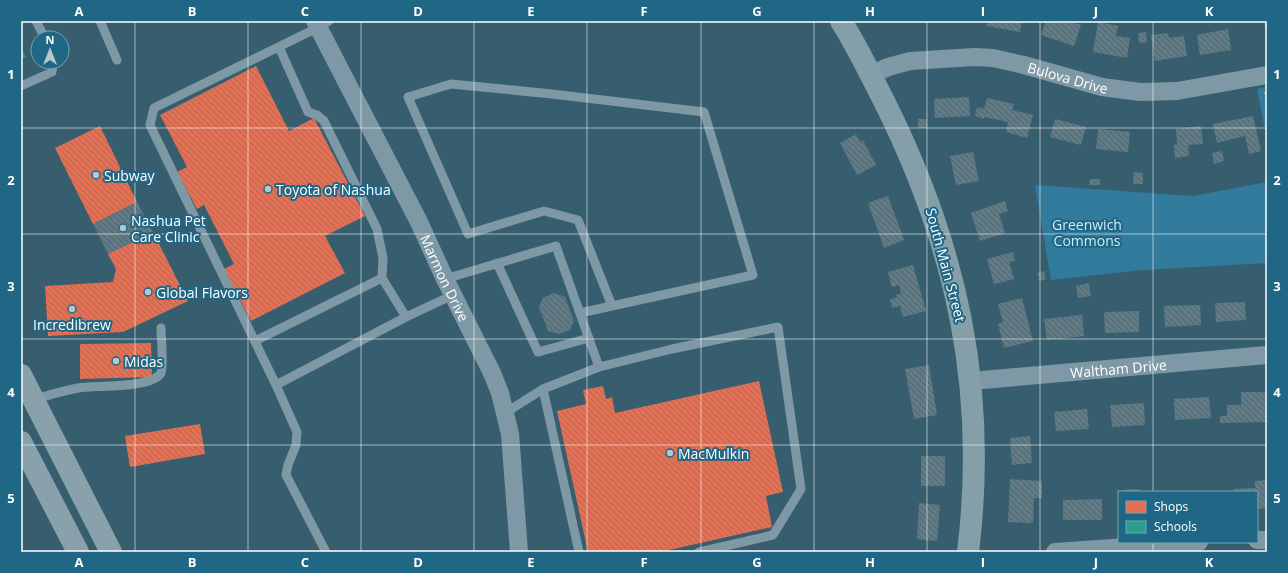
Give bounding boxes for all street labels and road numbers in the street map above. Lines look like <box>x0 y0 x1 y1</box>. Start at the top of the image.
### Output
street label: Bulova Drive <box>1026 57 1109 97</box>
street label: South Main Street <box>922 206 970 324</box>
street label: Marmon Drive <box>416 231 474 325</box>
street label: Waltham Drive <box>1069 354 1167 382</box>

